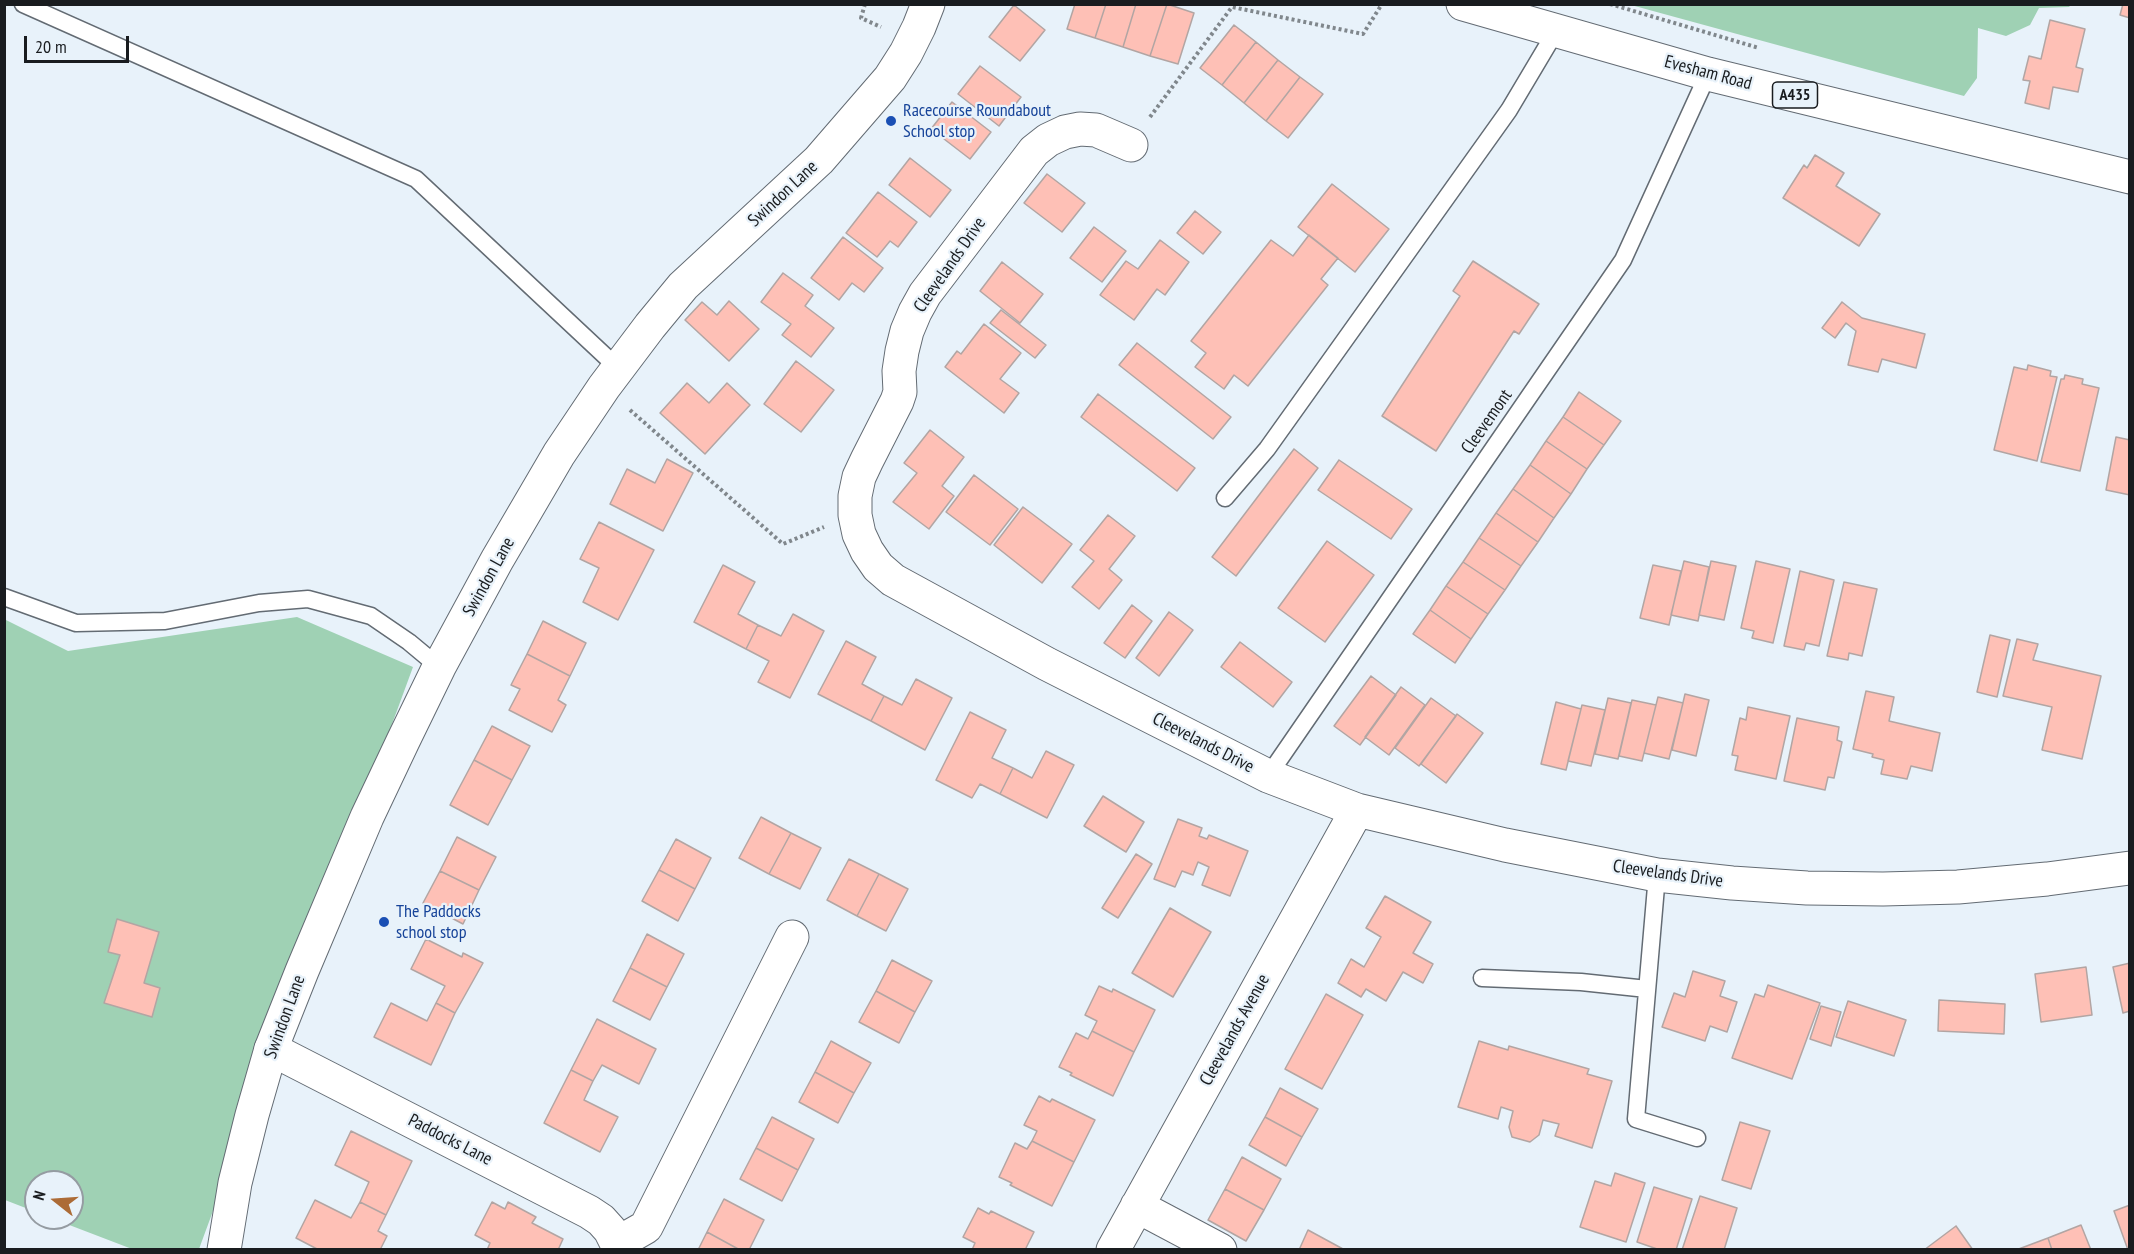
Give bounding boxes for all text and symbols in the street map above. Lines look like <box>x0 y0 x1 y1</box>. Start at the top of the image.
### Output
scale bar <box>27 24 132 62</box>
text: 20 m <box>35 35 67 58</box>
street label: Evesham Road <box>1662 51 1754 95</box>
road number: A435 <box>1772 82 1818 108</box>
place label: Racecourse Roundabout School stop <box>903 100 1051 142</box>
marker: Racecourse Roundabout School stop <box>884 114 898 128</box>
street label: Swindon Lane <box>744 156 822 232</box>
street label: Cleevelands Drive <box>909 213 991 317</box>
street label: Cleevemont <box>1457 386 1517 458</box>
street label: Swindon Lane <box>458 534 520 620</box>
street label: Cleevelands Drive <box>1149 708 1257 778</box>
street label: Cleevelands Drive <box>1612 856 1724 892</box>
place label: The Paddocks school stop <box>396 901 481 944</box>
marker: The Paddocks school stop <box>377 915 391 929</box>
street label: Cleevelands Avenue <box>1196 971 1274 1089</box>
street label: Swindon Lane <box>260 972 310 1062</box>
street label: Paddocks Lane <box>404 1110 496 1170</box>
north arrow <box>24 1170 84 1230</box>
text: N <box>28 1188 50 1202</box>

